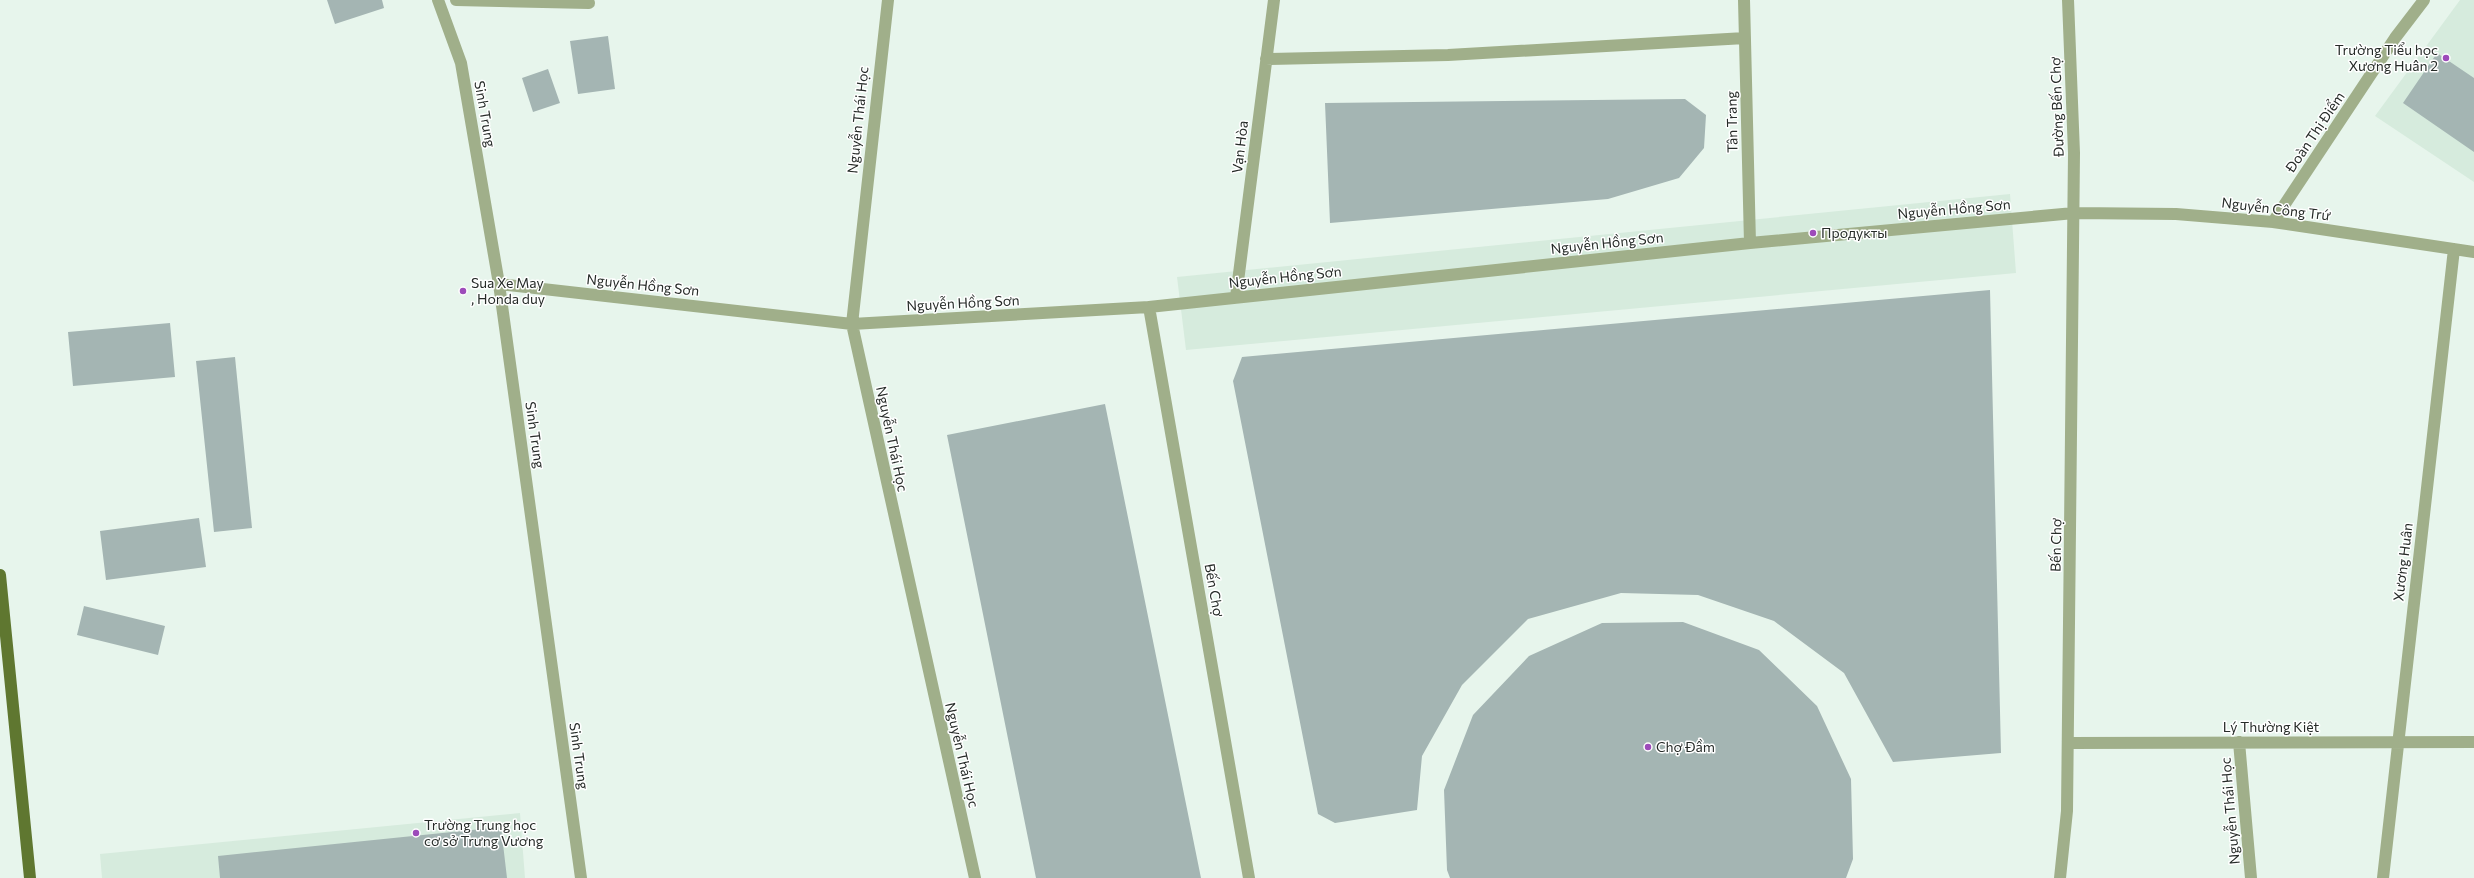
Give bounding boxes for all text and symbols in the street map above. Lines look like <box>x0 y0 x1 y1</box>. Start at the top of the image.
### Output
place label: Trường Tiểu học Xương Huân 2 <box>2335 41 2438 74</box>
marker: Trường Tiểu học Xương Huân 2 <box>2441 53 2451 63</box>
street label: Đường Bến Chợ <box>2046 57 2067 158</box>
street label: Nguyễn Thái Học <box>843 66 872 174</box>
street label: Sinh Trung <box>471 79 500 149</box>
street label: Đoàn Thị Điểm <box>2281 88 2348 176</box>
street label: Tân Trang <box>1722 90 1741 153</box>
street label: Vạn Hòa <box>1228 120 1251 174</box>
street label: Nguyễn Công Trứ <box>2221 193 2332 224</box>
street label: Nguyễn Hồng Sơn <box>1897 195 2011 222</box>
place label: Продукты <box>1821 224 1887 241</box>
street label: Nguyễn Hồng Sơn <box>1550 228 1664 257</box>
marker: Продукты <box>1808 228 1818 238</box>
street label: Nguyễn Hồng Sơn <box>1228 262 1342 291</box>
street label: Nguyễn Hồng Sơn <box>586 270 700 299</box>
place label: Sua Xe May , Honda duy <box>471 274 545 307</box>
marker: Sua Xe May , Honda duy <box>458 286 468 296</box>
street label: Nguyễn Hồng Sơn <box>906 291 1020 314</box>
street label: Nguyễn Thái Học <box>873 385 912 493</box>
street label: Sinh Trung <box>522 400 549 470</box>
street label: Bến Chợ <box>2047 518 2064 572</box>
street label: Xương Huân <box>2389 522 2416 602</box>
street label: Bến Chợ <box>1201 562 1228 618</box>
street label: Nguyễn Thái Học <box>942 701 983 809</box>
street label: Lý Thường Kiệt <box>2223 718 2320 735</box>
street label: Sinh Trung <box>566 721 593 791</box>
place label: Chợ Đầm <box>1656 738 1715 755</box>
marker: Chợ Đầm <box>1643 742 1653 752</box>
street label: Nguyễn Thái Học <box>2216 757 2243 865</box>
place label: Trường Trung học cơ sở Trưng Vương <box>424 816 544 849</box>
marker: Trường Trung học cơ sở Trưng Vương <box>411 828 421 838</box>

